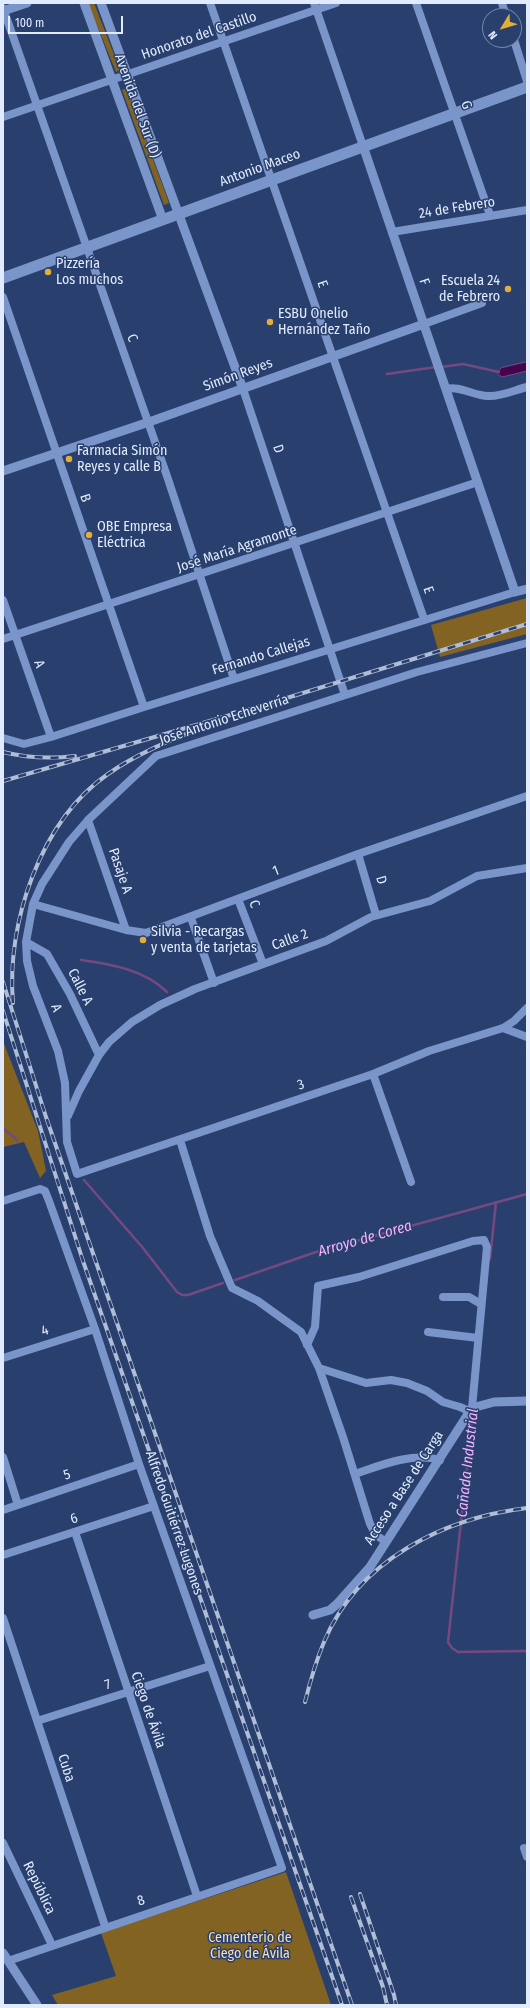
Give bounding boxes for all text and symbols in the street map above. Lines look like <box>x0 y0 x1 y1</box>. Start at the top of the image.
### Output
scale bar <box>10 8 125 34</box>
street label: Honorato del Castillo <box>139 8 259 64</box>
north arrow <box>482 8 522 48</box>
text: 100 m <box>15 16 44 30</box>
text: N <box>486 28 500 42</box>
street label: Avenida del Sur (D) <box>110 52 164 160</box>
street label: G <box>457 98 475 112</box>
street label: Antonio Maceo <box>217 146 303 190</box>
street label: 24 de Febrero <box>418 194 496 222</box>
place label: Pizzería Los muchos <box>56 256 123 288</box>
marker: Pizzería Los muchos <box>43 267 53 277</box>
place label: Escuela 24 de Febrero <box>439 273 500 306</box>
street label: F <box>415 276 433 288</box>
street label: E <box>313 278 331 290</box>
marker: Escuela 24 de Febrero <box>503 284 513 294</box>
place label: ESBU Onelio Hernández Taño <box>278 306 370 338</box>
marker: ESBU Onelio Hernández Taño <box>265 317 275 327</box>
street label: C <box>123 332 141 344</box>
street label: Simón Reyes <box>201 355 275 395</box>
place label: Farmacia Simón Reyes y calle B <box>77 443 167 476</box>
street label: D <box>269 443 287 455</box>
marker: Farmacia Simón Reyes y calle B <box>64 454 74 464</box>
street label: B <box>76 492 94 504</box>
place label: OBE Empresa Eléctrica <box>97 519 172 552</box>
street label: José María Agramonte <box>175 522 299 576</box>
marker: OBE Empresa Eléctrica <box>84 530 94 540</box>
street label: E <box>419 584 437 596</box>
street label: Fernando Callejas <box>210 633 312 679</box>
street label: A <box>30 658 48 670</box>
street label: José Antonio Echeverría <box>157 691 291 749</box>
street label: Pasaje A <box>104 846 136 896</box>
street label: 1 <box>270 862 282 880</box>
street label: D <box>372 874 390 886</box>
street label: C <box>245 898 263 910</box>
place label: Silvia - Recargas y venta de tarjetas <box>151 924 257 956</box>
street label: Calle 2 <box>270 926 310 954</box>
marker: Silvia - Recargas y venta de tarjetas <box>138 935 148 945</box>
street label: Calle A <box>64 966 96 1008</box>
street label: A <box>47 1002 65 1014</box>
street label: 3 <box>295 1076 307 1094</box>
water label: Arroyo de Corea <box>316 1217 414 1261</box>
street label: 4 <box>39 1322 51 1340</box>
water label: Cañada Industrial <box>453 1408 483 1518</box>
street label: Acceso a Base de Carga <box>361 1428 447 1548</box>
street label: Alfredo Guitiérrez Lugones <box>141 1449 207 1597</box>
street label: 5 <box>61 1466 73 1484</box>
street label: 6 <box>68 1510 80 1528</box>
street label: Ciego de Ávila <box>127 1669 169 1751</box>
street label: 7 <box>103 1676 113 1694</box>
street label: Cuba <box>54 1752 78 1784</box>
street label: República <box>19 1859 59 1917</box>
street label: 8 <box>135 1892 147 1910</box>
park label: Cementerio de Ciego de Ávila <box>208 1930 292 1962</box>

